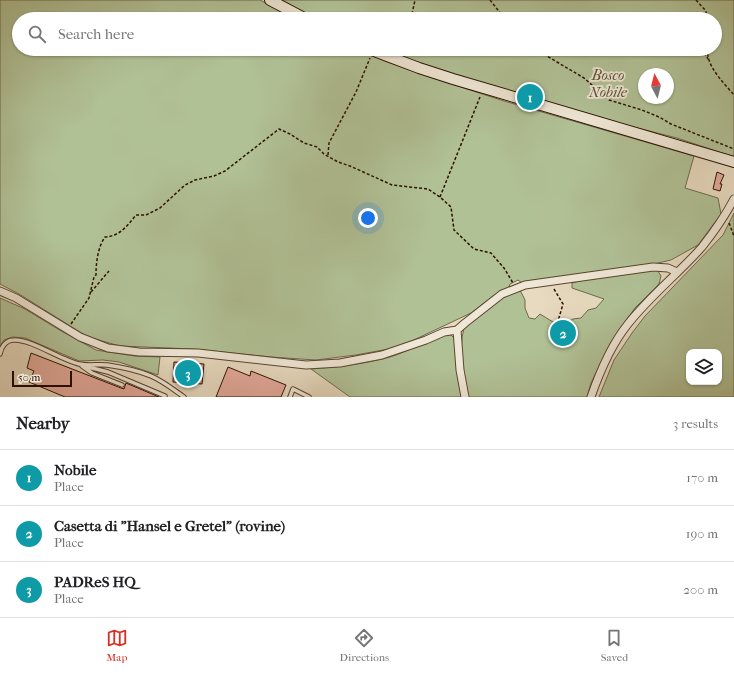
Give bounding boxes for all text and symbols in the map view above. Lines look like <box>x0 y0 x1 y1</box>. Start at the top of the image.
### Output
search box <box>12 12 722 56</box>
icon: search <box>26 23 48 45</box>
text: Search here <box>58 25 134 43</box>
park label: Bosco Nobile <box>588 66 628 101</box>
north arrow <box>638 68 674 104</box>
pin: 1 <box>517 82 543 112</box>
your location <box>358 208 378 228</box>
pin: 2 <box>550 318 576 348</box>
map controls <box>686 349 722 385</box>
button: layers <box>686 349 722 385</box>
pin: 3 <box>175 358 201 388</box>
scale bar <box>12 369 72 388</box>
text: 50 m <box>18 371 40 384</box>
text: Nearby <box>16 413 70 433</box>
text: 3 results <box>673 416 718 431</box>
text: Nobile <box>54 461 96 479</box>
text: 1 <box>27 470 31 485</box>
text: 170 m <box>686 470 718 485</box>
text: Place <box>54 479 84 494</box>
text: Casetta di "Hansel e Gretel" (rovine) <box>54 517 285 535</box>
text: 2 <box>26 526 32 541</box>
text: 190 m <box>686 526 718 541</box>
text: Place <box>54 535 84 550</box>
text: PADReS HQ <box>54 573 136 591</box>
text: 3 <box>26 582 32 597</box>
text: 200 m <box>683 582 718 597</box>
text: Place <box>54 591 84 606</box>
tab: Map <box>106 627 128 664</box>
tab: Directions <box>340 627 389 664</box>
tab: Saved <box>601 627 628 664</box>

